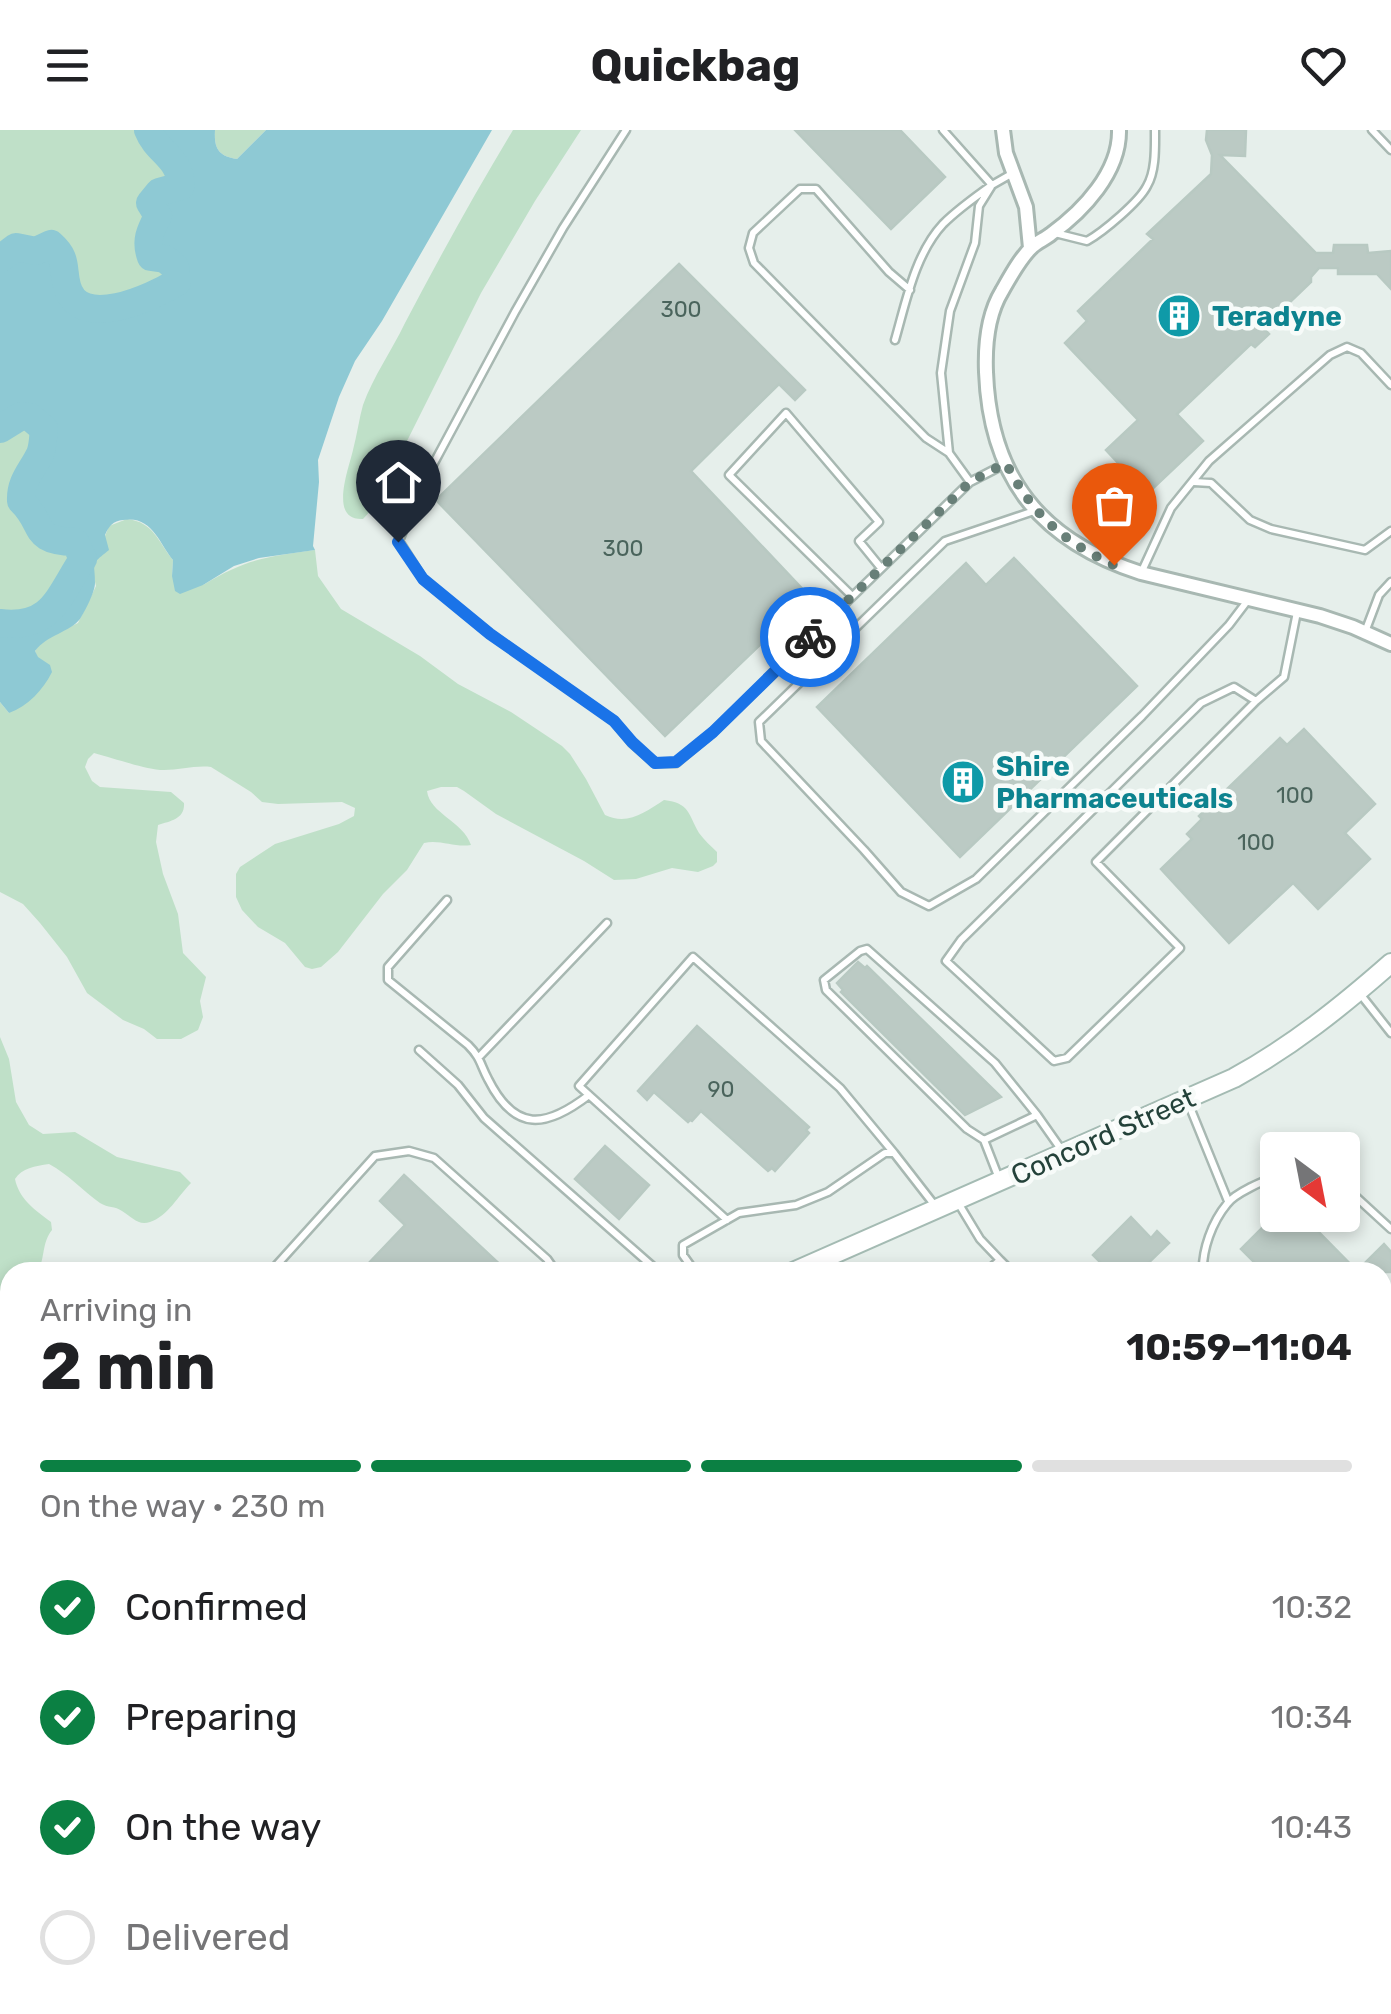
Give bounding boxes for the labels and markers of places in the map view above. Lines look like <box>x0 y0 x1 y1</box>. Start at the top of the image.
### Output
building icon: Teradyne <box>1156 293 1202 339</box>
place label: Teradyne <box>1212 300 1342 333</box>
pin <box>356 440 441 543</box>
pin <box>1072 463 1157 566</box>
place label: Shire Pharmaceuticals <box>996 750 1233 815</box>
building icon: Shire Pharmaceuticals <box>940 759 986 805</box>

